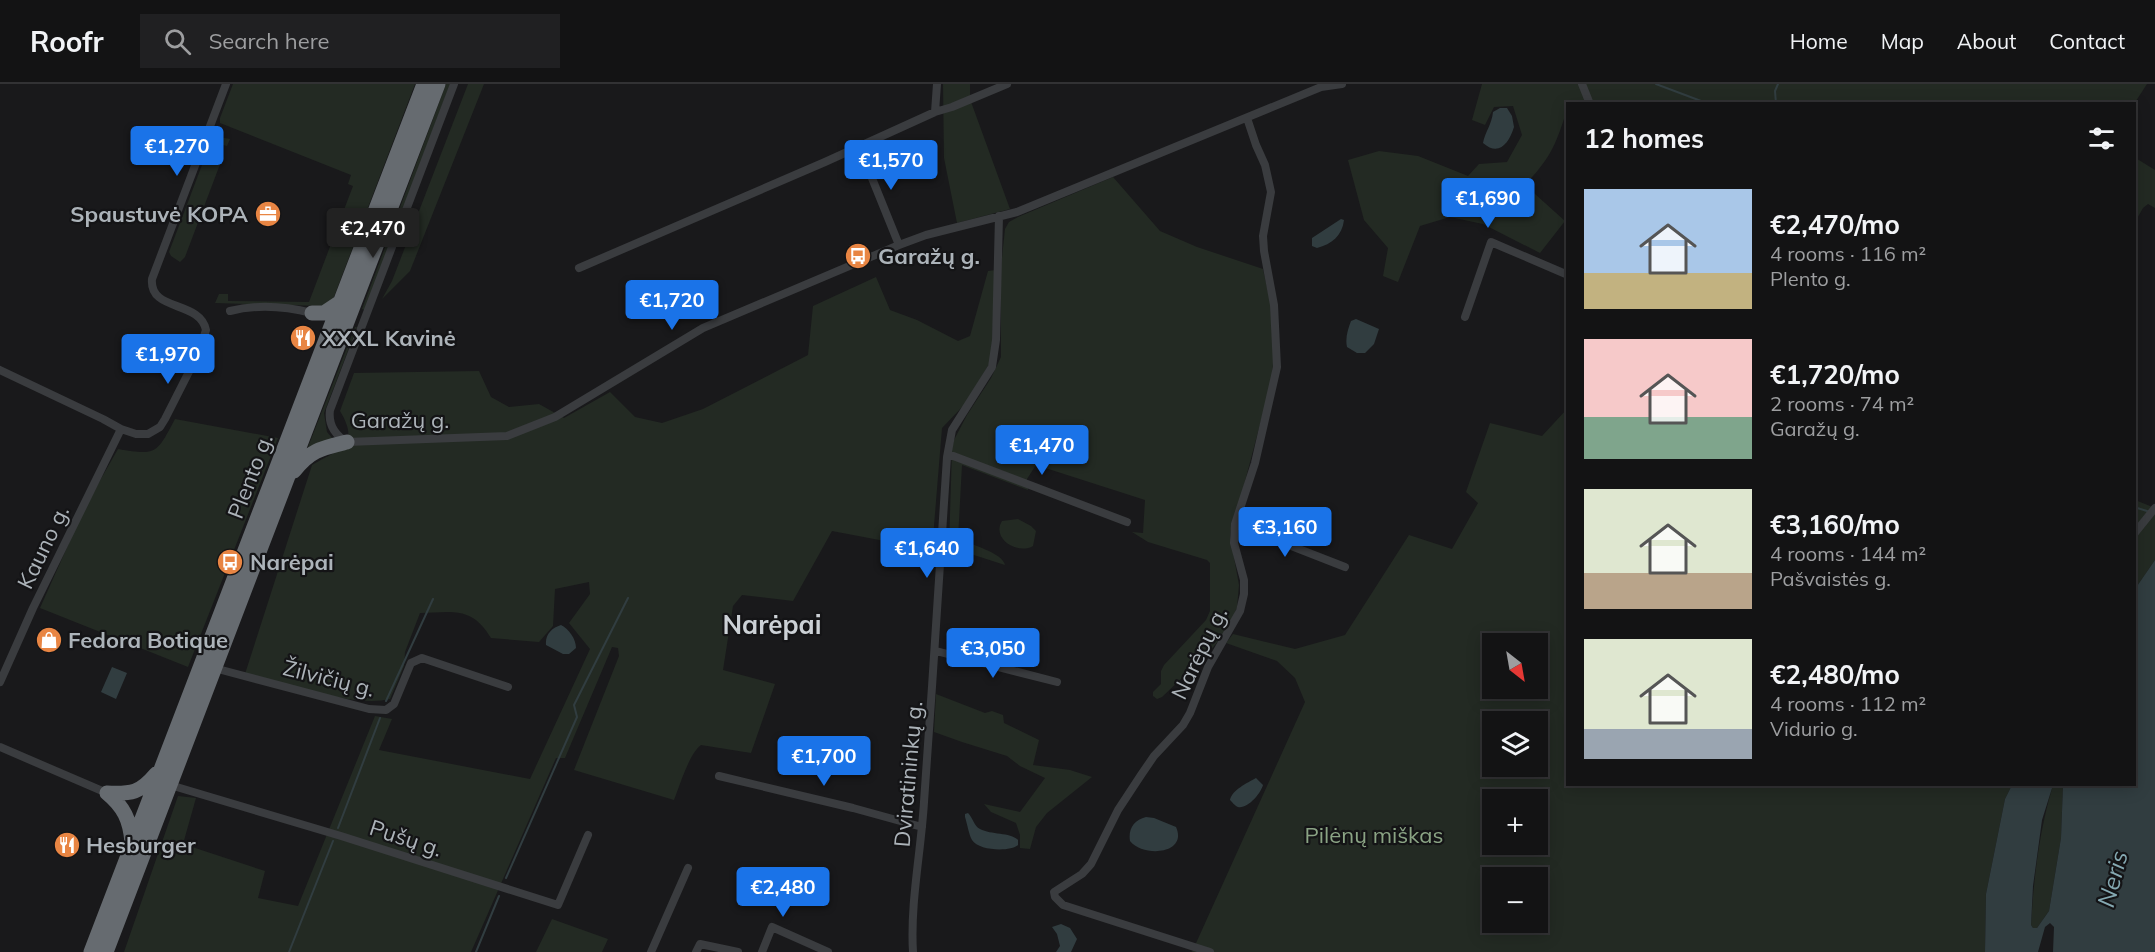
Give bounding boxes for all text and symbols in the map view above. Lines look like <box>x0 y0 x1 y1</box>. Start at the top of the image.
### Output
search box <box>140 14 560 68</box>
text: Roofr <box>30 24 104 59</box>
icon: search <box>161 25 194 58</box>
text: Search here <box>209 27 330 55</box>
text: Home <box>1790 28 1848 54</box>
text: Map <box>1881 28 1924 54</box>
text: About <box>1957 28 2016 54</box>
text: Contact <box>2049 28 2125 54</box>
text: 12 homes <box>1584 122 1704 155</box>
icon: filters <box>2085 122 2118 155</box>
pin: €1,270 <box>128 126 226 177</box>
text: €1,270 <box>145 133 209 158</box>
pin: €1,570 <box>842 140 940 191</box>
text: €1,570 <box>859 147 923 172</box>
pin: €1,690 <box>1439 178 1537 229</box>
text: €1,690 <box>1456 185 1520 210</box>
office icon: Spaustuvė KOPA <box>253 199 283 229</box>
place label: Spaustuvė KOPA <box>70 200 248 228</box>
pin: €2,470 <box>324 208 422 259</box>
text: €2,470/mo <box>1770 208 1900 241</box>
icon: home <box>1632 213 1704 285</box>
text: €2,470 <box>341 215 405 240</box>
bus stop icon: Garažų g. <box>843 241 873 271</box>
text: 4 rooms · 116 m² <box>1770 241 1926 266</box>
place label: Garažų g. <box>878 242 980 270</box>
text: Plento g. <box>1770 266 1851 291</box>
pin: €1,720 <box>623 280 721 331</box>
text: €1,720 <box>640 287 704 312</box>
restaurant icon: XXXL Kavinė <box>288 323 318 353</box>
place label: XXXL Kavinė <box>321 324 456 352</box>
pin: €1,970 <box>119 334 217 385</box>
text: €1,970 <box>136 341 200 366</box>
text: €1,720/mo <box>1770 358 1900 391</box>
icon: home <box>1632 363 1704 435</box>
text: 2 rooms · 74 m² <box>1770 391 1914 416</box>
street label: Garažų g. <box>351 406 449 434</box>
text: Garažų g. <box>1770 416 1860 441</box>
pin: €1,470 <box>993 425 1091 476</box>
street label: Plento g. <box>221 430 279 522</box>
text: €1,470 <box>1010 432 1074 457</box>
street label: Kauno g. <box>11 501 75 593</box>
pin: €3,160 <box>1236 507 1334 558</box>
text: €3,160/mo <box>1770 508 1900 541</box>
icon: home <box>1632 513 1704 585</box>
text: €3,160 <box>1253 514 1317 539</box>
pin: €1,640 <box>878 528 976 579</box>
text: €1,640 <box>895 535 959 560</box>
text: 4 rooms · 144 m² <box>1770 541 1926 566</box>
bus stop icon: Narėpai <box>215 547 245 577</box>
place label: Narėpai <box>250 548 334 576</box>
text: Pašvaistės g. <box>1770 566 1891 591</box>
street label: Narėpų g. <box>1165 602 1233 704</box>
district label: Narėpai <box>722 608 822 641</box>
shop icon: Fedora Botique <box>34 625 64 655</box>
place label: Fedora Botique <box>68 626 228 654</box>
pin: €3,050 <box>944 628 1042 679</box>
north arrow <box>1482 633 1548 699</box>
map controls <box>1482 633 1548 933</box>
text: €3,050 <box>961 635 1025 660</box>
street label: Žilvičių g. <box>280 653 378 703</box>
text: €2,480/mo <box>1770 658 1900 691</box>
icon: home <box>1632 663 1704 735</box>
text: 4 rooms · 112 m² <box>1770 691 1926 716</box>
street label: Dviratininkų g. <box>888 700 928 848</box>
button: layers <box>1482 711 1548 777</box>
text: Vidurio g. <box>1770 716 1858 741</box>
pin: €1,700 <box>775 736 873 787</box>
text: €1,700 <box>792 743 856 768</box>
button: + <box>1482 789 1548 855</box>
street label: Pušų g. <box>366 813 446 863</box>
park label: Pilėnų miškas <box>1305 821 1443 849</box>
restaurant icon: Hesburger <box>52 830 82 860</box>
place label: Hesburger <box>86 831 196 859</box>
water label: Neris <box>2090 847 2134 910</box>
pin: €2,480 <box>734 867 832 918</box>
button: − <box>1482 867 1548 933</box>
text: €2,480 <box>751 874 815 899</box>

